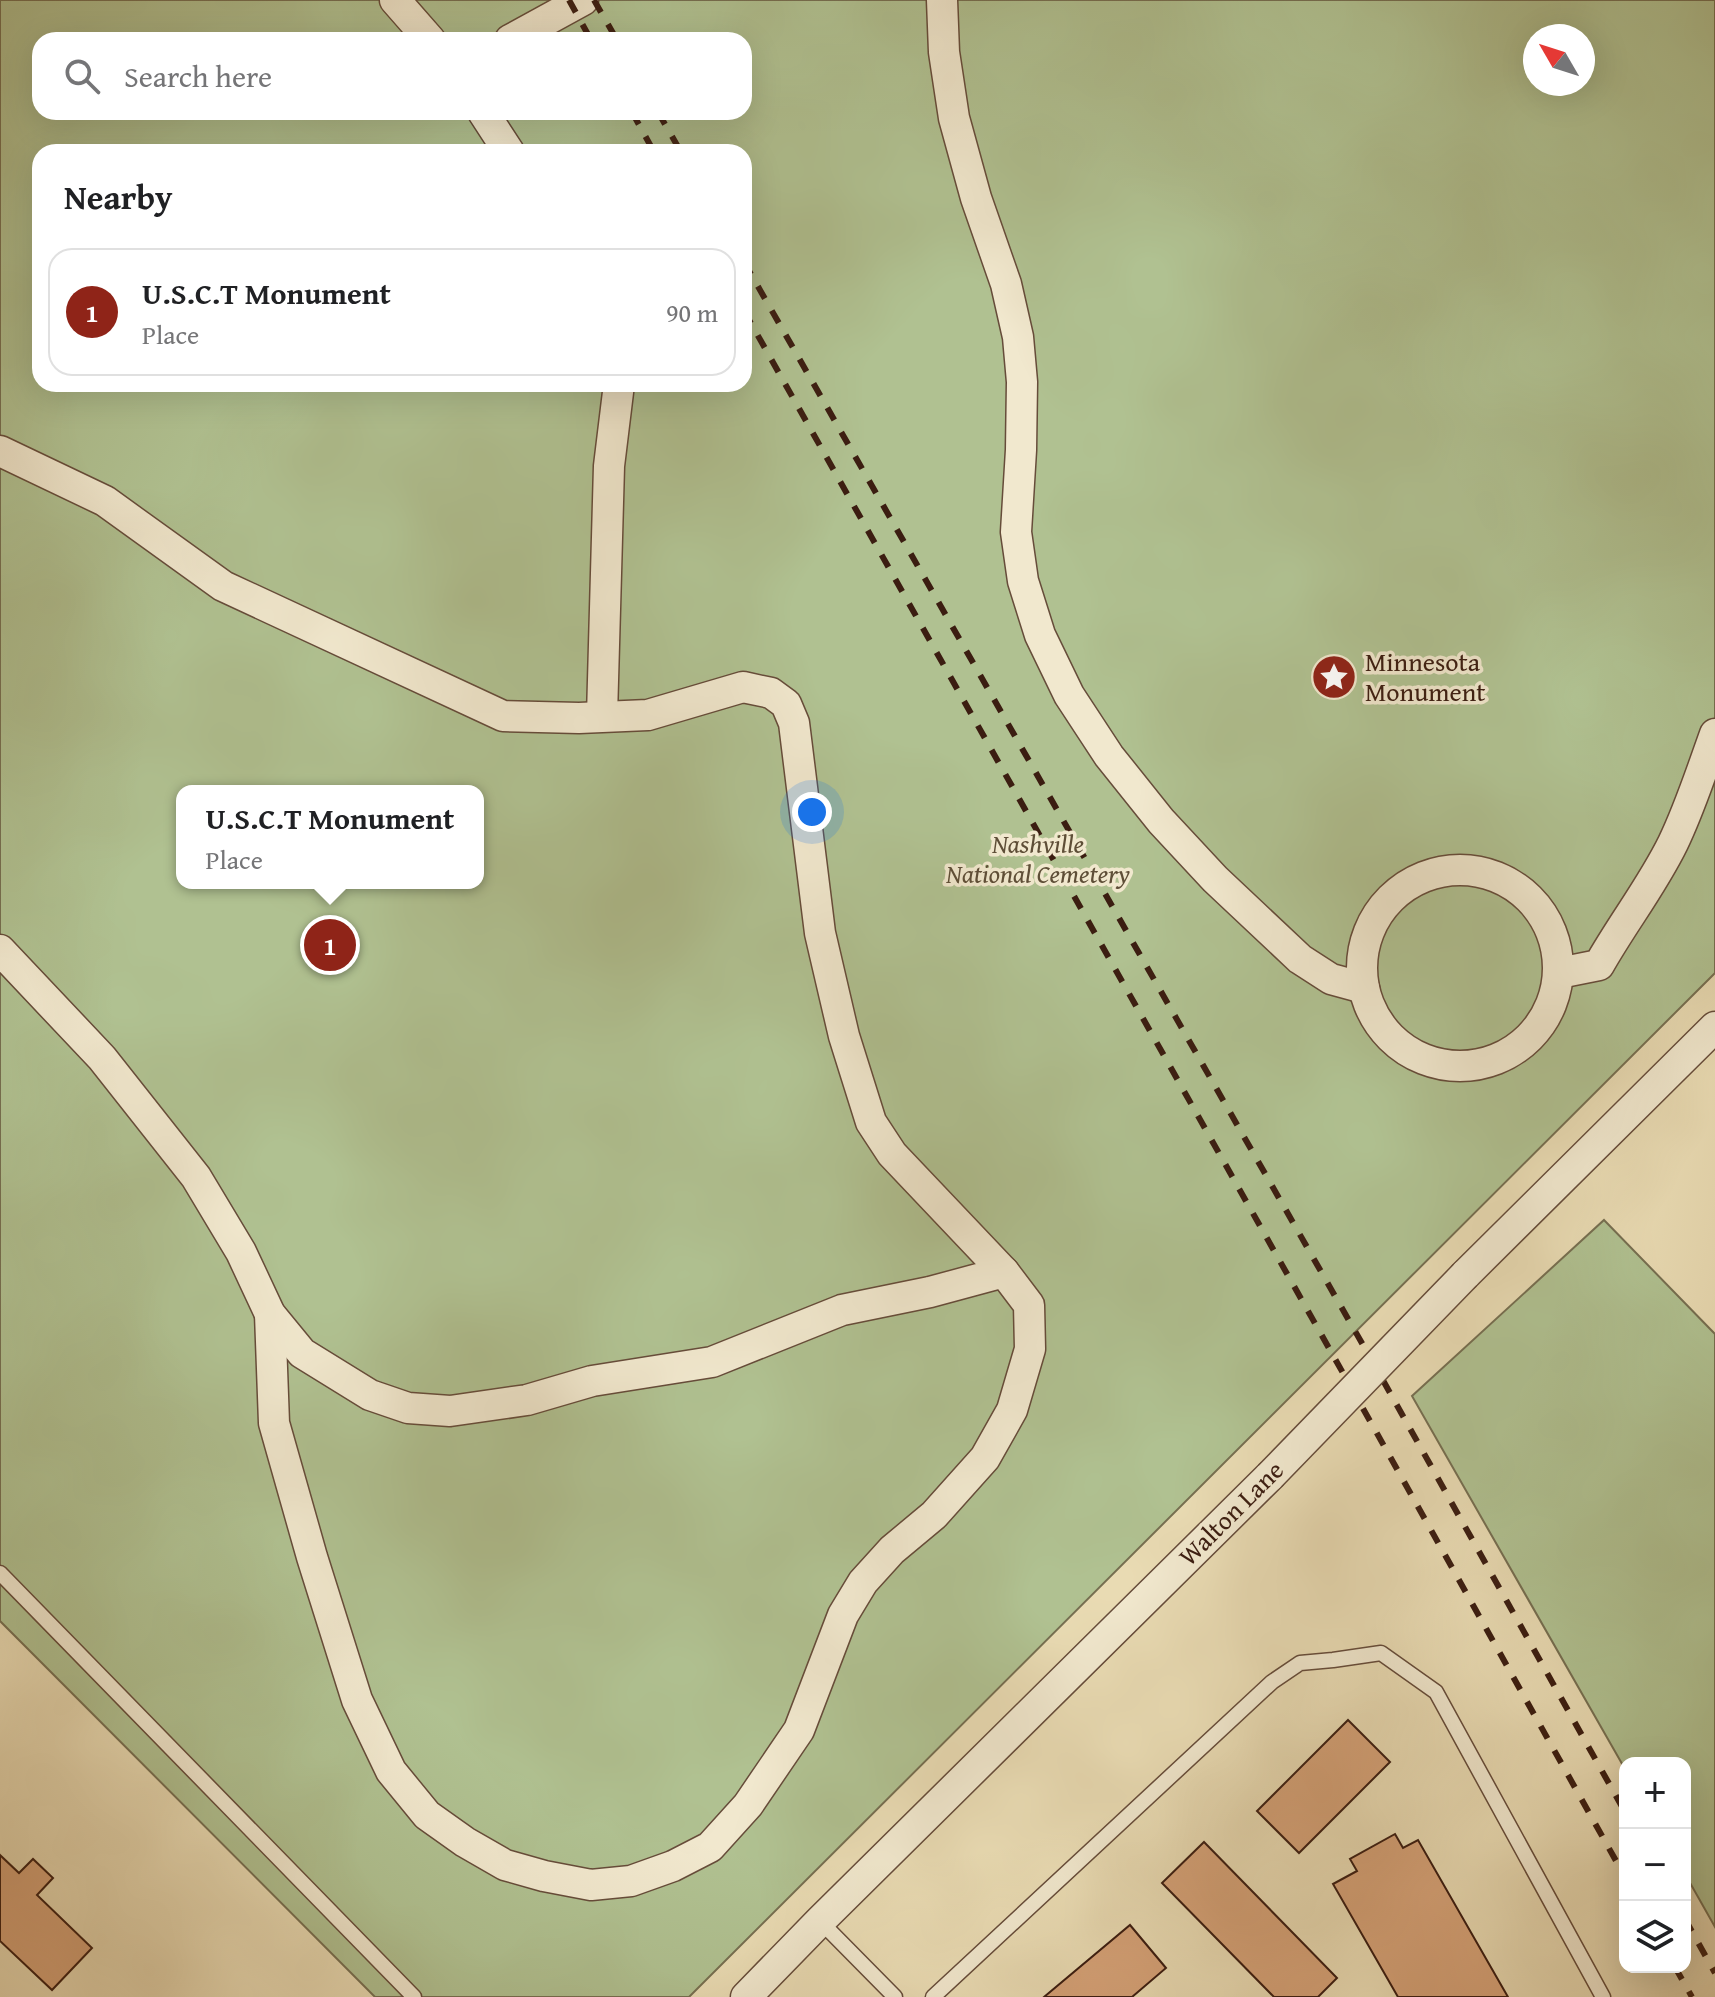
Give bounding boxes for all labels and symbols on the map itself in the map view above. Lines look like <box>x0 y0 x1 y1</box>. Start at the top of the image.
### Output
north arrow <box>1523 24 1595 96</box>
place label: Minnesota Monument <box>1365 642 1485 711</box>
place icon: Minnesota Monument <box>1310 653 1358 701</box>
your location <box>792 792 832 832</box>
park label: Nashville National Cemetery <box>945 824 1130 893</box>
pin: 1 <box>304 915 356 975</box>
street label: Walton Lane <box>1169 1451 1292 1574</box>

